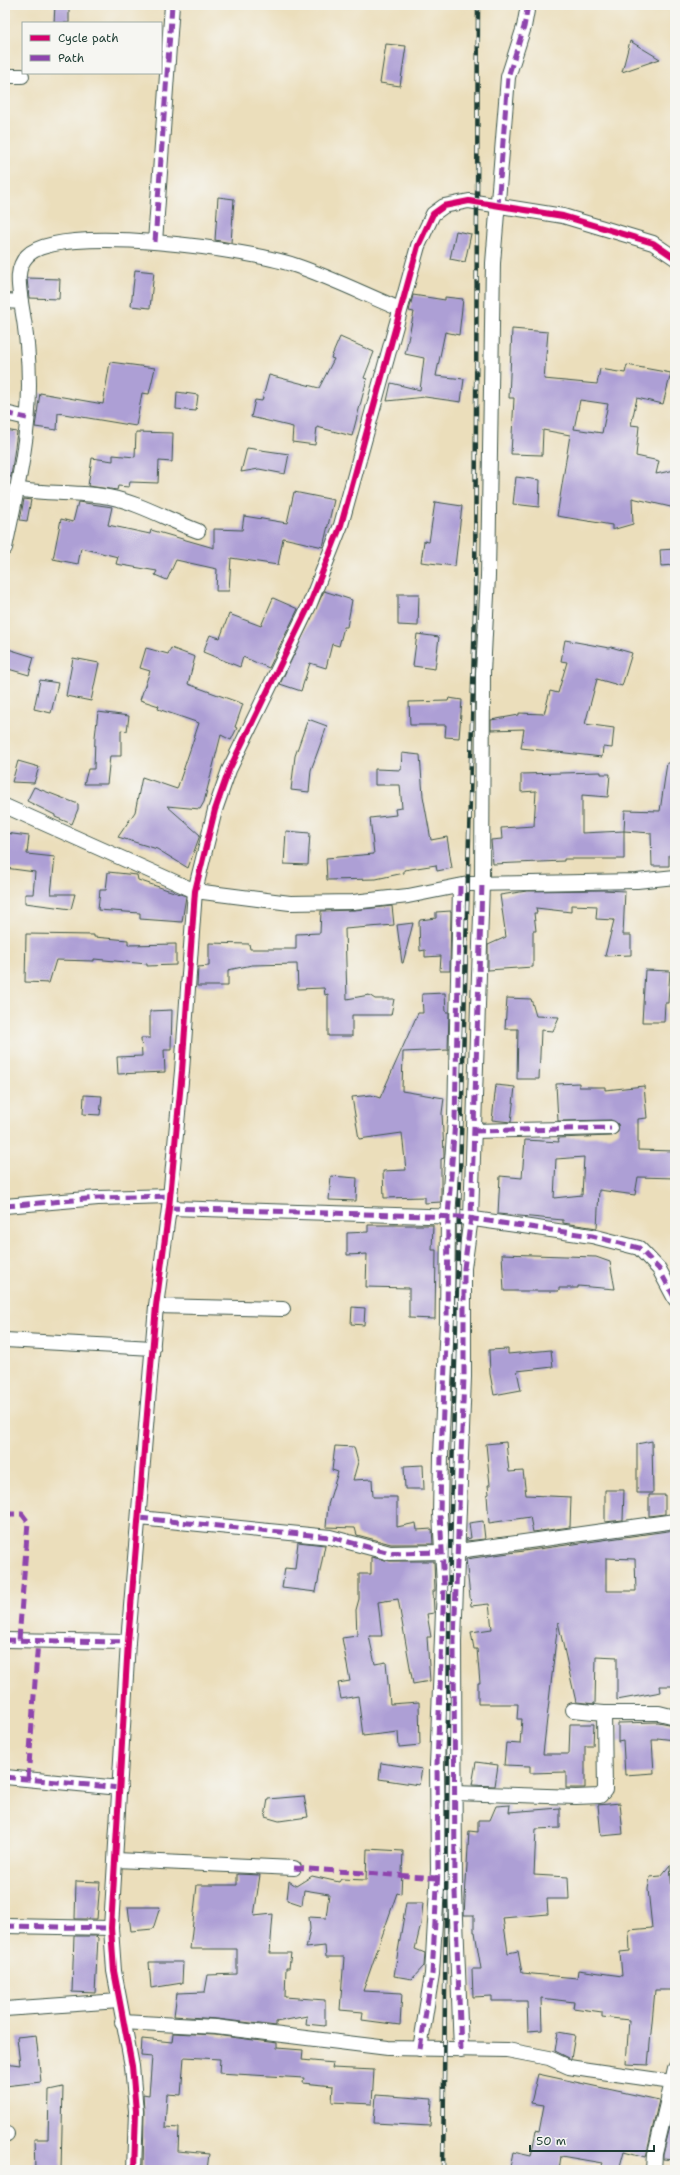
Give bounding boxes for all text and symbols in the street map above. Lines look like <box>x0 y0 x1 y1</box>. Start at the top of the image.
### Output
legend <box>22 22 162 74</box>
text: Cycle path <box>58 30 119 46</box>
text: Path <box>58 50 84 66</box>
scale bar <box>530 2127 654 2153</box>
text: 50 m <box>536 2133 566 2149</box>

